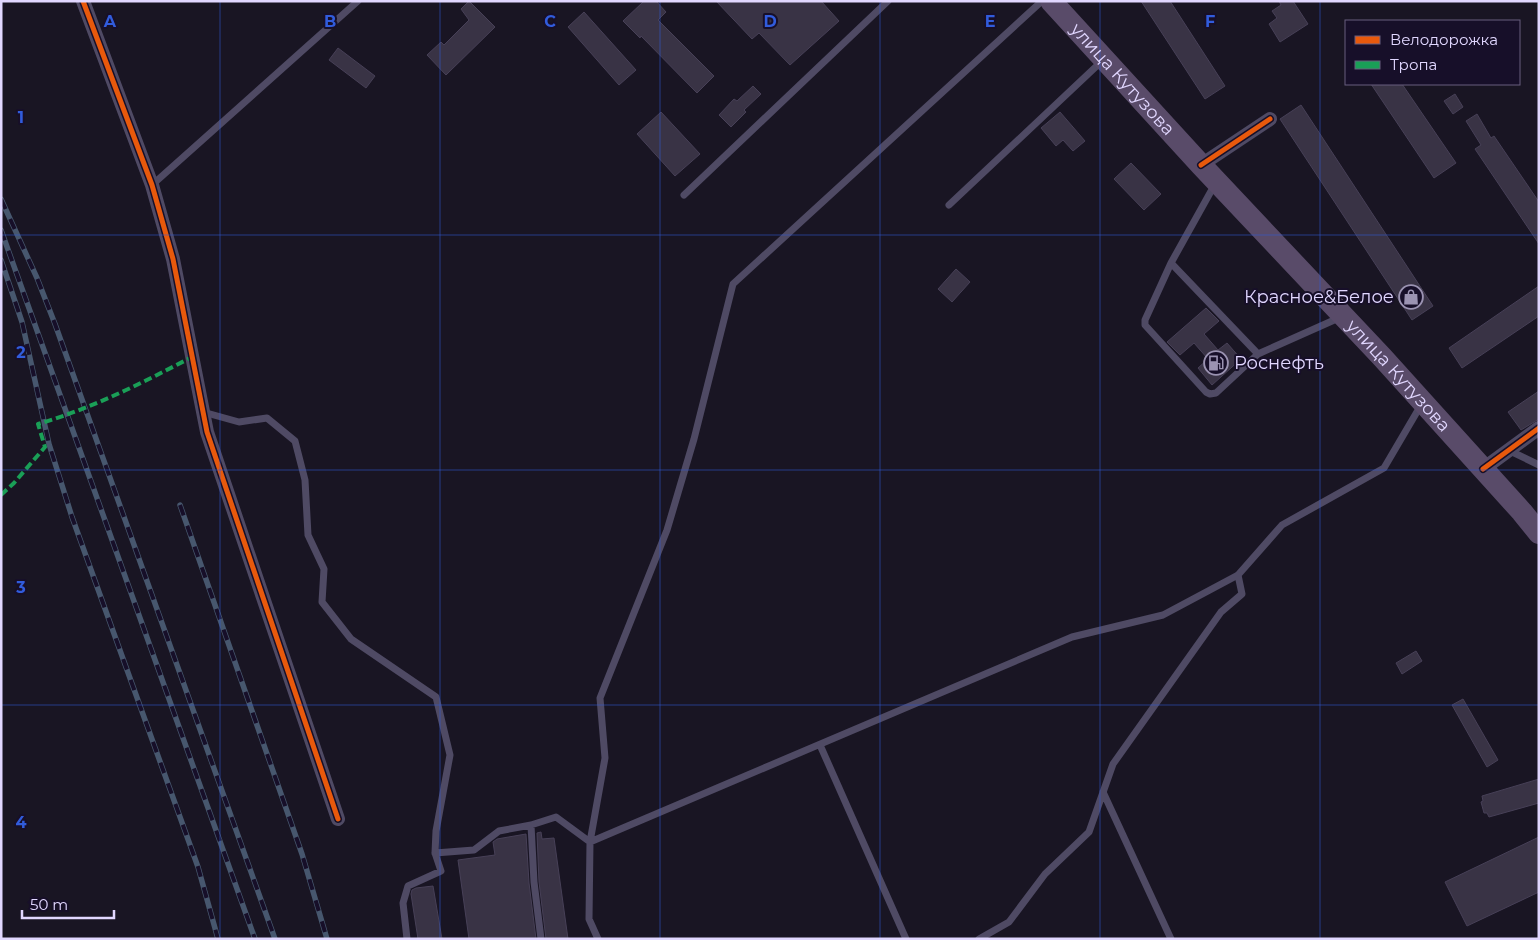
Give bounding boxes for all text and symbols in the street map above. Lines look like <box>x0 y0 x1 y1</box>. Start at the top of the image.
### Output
text: A <box>103 12 117 31</box>
text: B <box>324 12 336 31</box>
text: C <box>544 12 556 31</box>
text: D <box>763 12 777 31</box>
text: E <box>985 12 995 31</box>
text: F <box>1205 12 1215 31</box>
street label: улица Кутузова <box>1065 18 1179 140</box>
legend <box>1345 20 1520 85</box>
text: Велодорожка <box>1390 30 1498 49</box>
text: Тропа <box>1390 55 1437 74</box>
text: 1 <box>18 108 24 127</box>
shop icon: Красное&Белое <box>1398 284 1424 310</box>
place label: Красное&Белое <box>1244 286 1394 308</box>
street label: улица Кутузова <box>1341 314 1455 436</box>
text: 2 <box>16 343 26 362</box>
fuel station icon: Роснефть <box>1203 350 1229 376</box>
place label: Роснефть <box>1234 352 1324 374</box>
text: 3 <box>15 578 26 597</box>
text: 4 <box>15 813 27 832</box>
scale bar <box>22 888 115 920</box>
text: 50 m <box>30 895 68 914</box>

